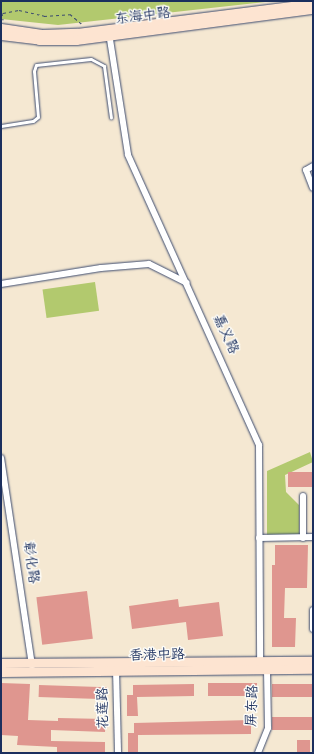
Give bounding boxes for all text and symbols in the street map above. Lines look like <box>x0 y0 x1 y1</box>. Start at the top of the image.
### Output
street label: 东海中路 <box>114 6 172 30</box>
street label: 嘉义路 <box>208 312 240 358</box>
street label: 彰化路 <box>18 541 40 585</box>
street label: 香港中路 <box>129 648 185 666</box>
street label: 屏东路 <box>245 685 263 727</box>
street label: 花莲路 <box>96 687 114 729</box>

